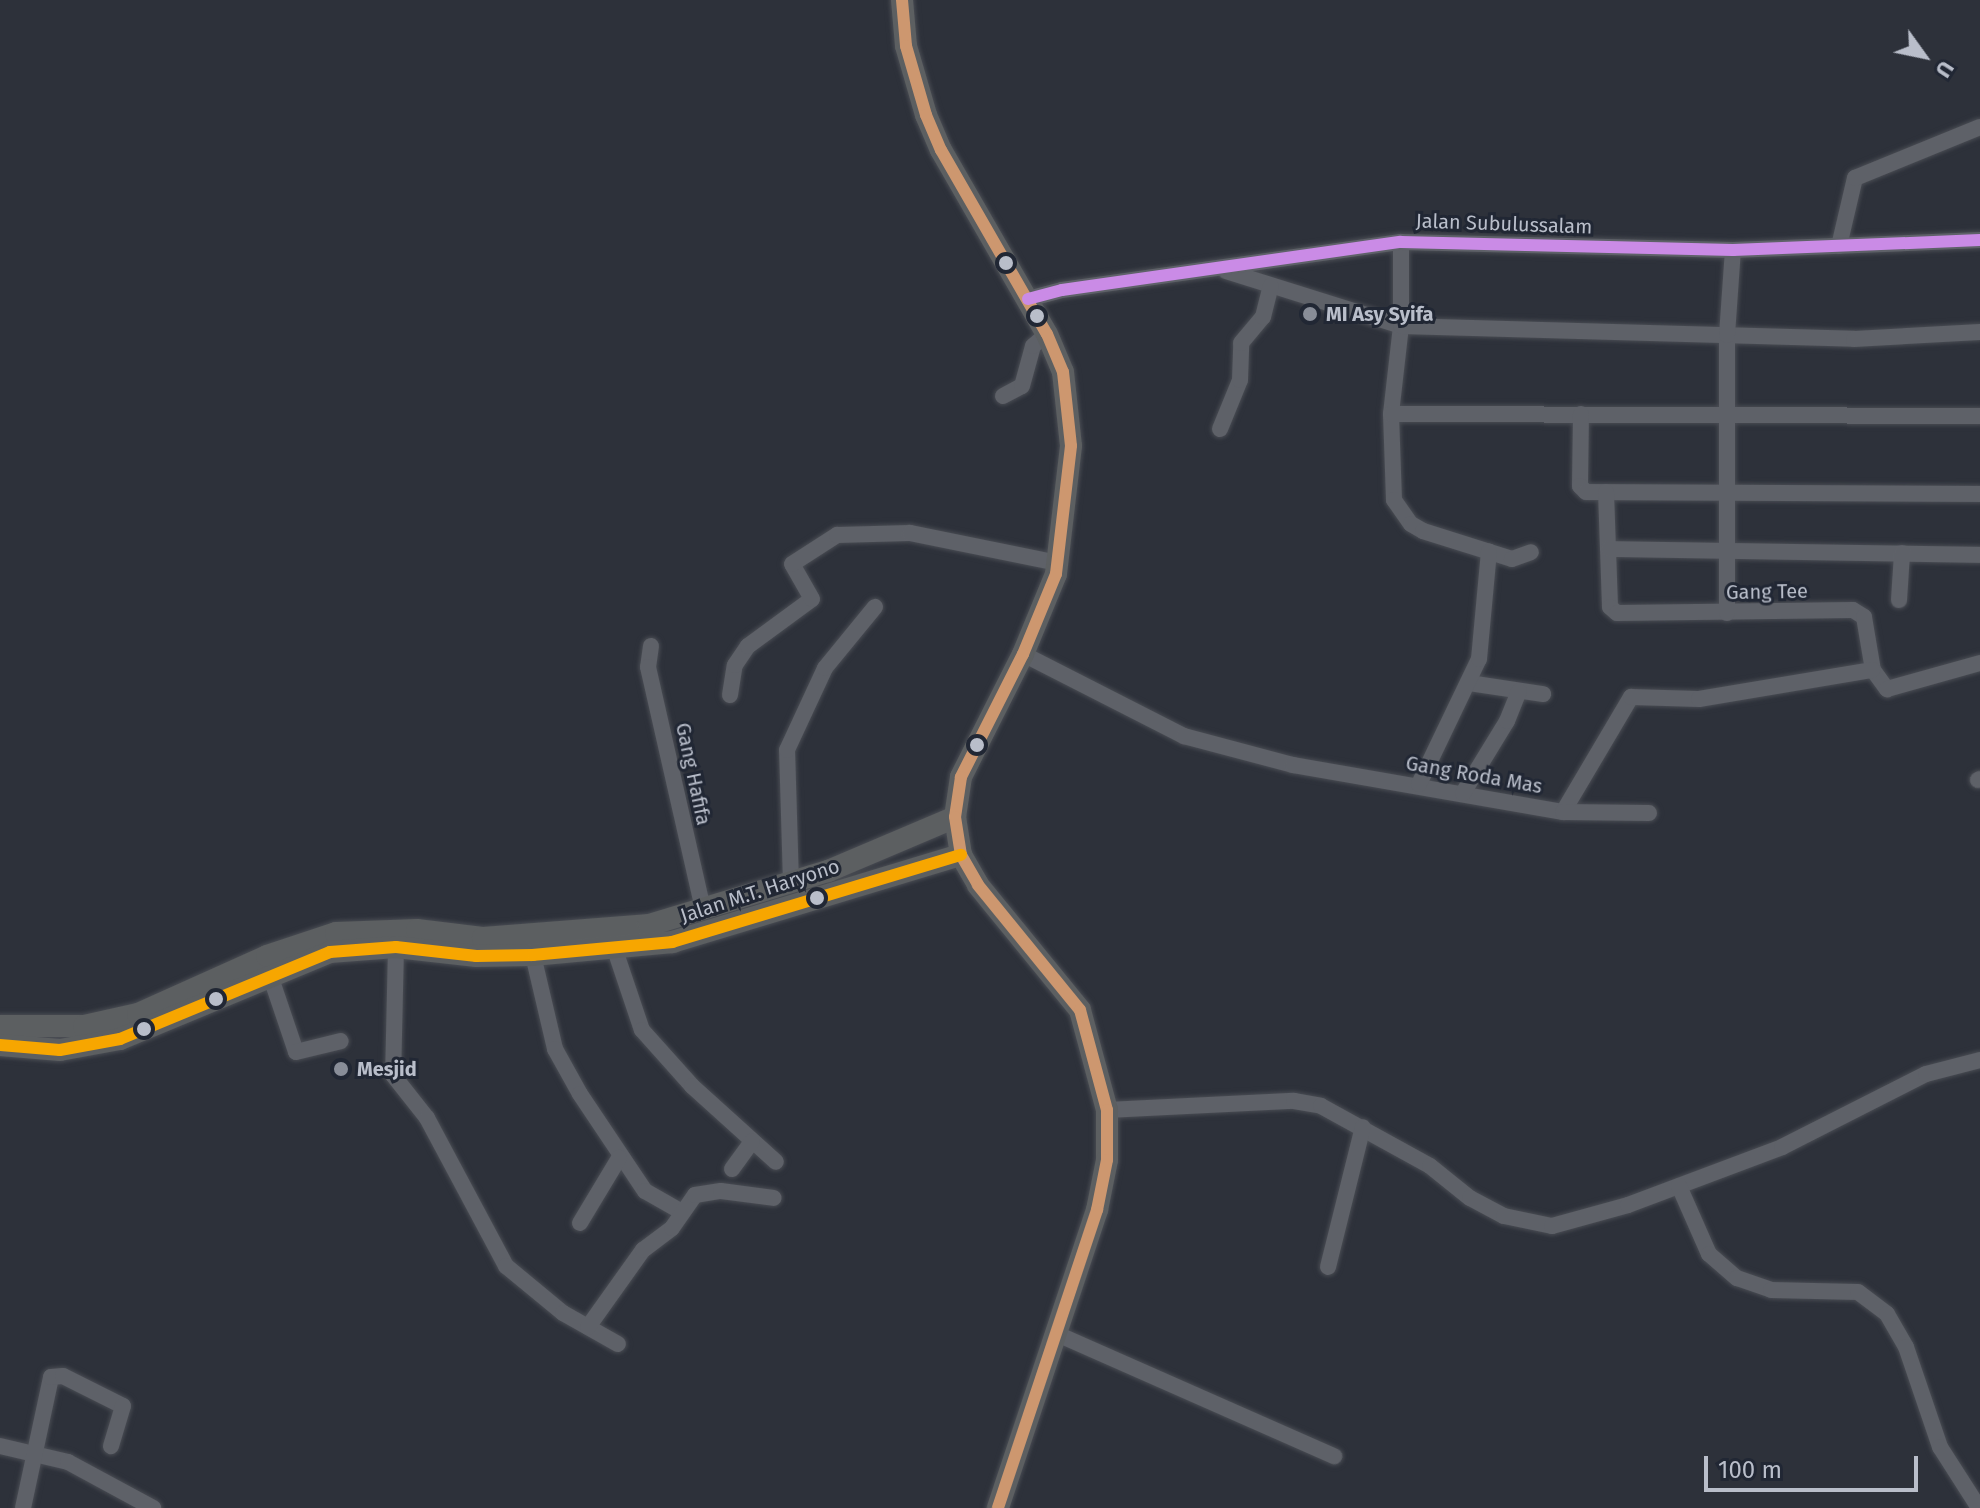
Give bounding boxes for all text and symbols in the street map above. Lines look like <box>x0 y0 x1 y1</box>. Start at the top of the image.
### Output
north arrow <box>1884 16 1964 96</box>
text: U <box>1929 56 1960 83</box>
street label: Jalan Subulussalam <box>1415 209 1593 239</box>
unlabelled marker <box>998 255 1014 271</box>
place label: MI Asy Syifa <box>1326 302 1433 326</box>
marker: MI Asy Syifa <box>1301 305 1319 323</box>
unlabelled marker <box>1029 308 1045 324</box>
street label: Gang Tee <box>1726 579 1808 605</box>
street label: Gang Hafifa <box>670 721 716 827</box>
unlabelled marker <box>969 737 985 753</box>
street label: Gang Roda Mas <box>1404 751 1544 799</box>
street label: Jalan M.T. Haryono <box>677 854 843 928</box>
unlabelled marker <box>809 890 825 906</box>
unlabelled marker <box>208 991 224 1007</box>
unlabelled marker <box>136 1021 152 1037</box>
place label: Mesjid <box>357 1057 417 1081</box>
marker: Mesjid <box>332 1060 350 1078</box>
scale bar <box>1708 1440 1922 1490</box>
text: 100 m <box>1718 1456 1782 1484</box>

